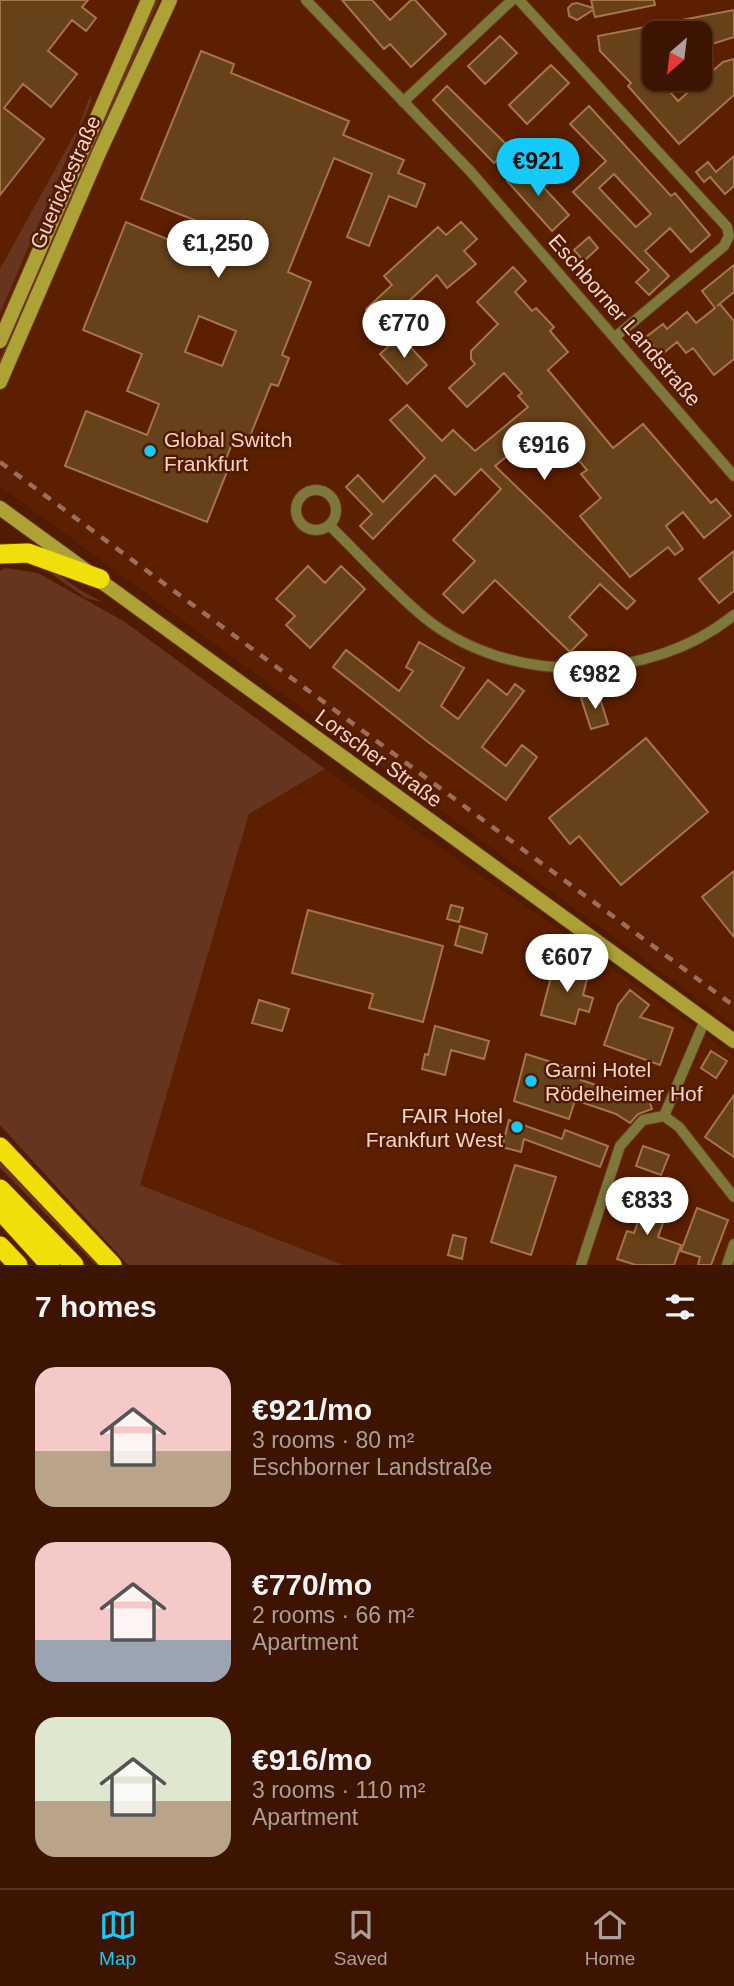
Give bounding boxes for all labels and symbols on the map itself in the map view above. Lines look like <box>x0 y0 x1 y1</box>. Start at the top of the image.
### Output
north arrow <box>642 21 712 91</box>
street label: Guerickestraße <box>25 112 105 252</box>
pin: €921 <box>497 138 579 198</box>
pin: €1,250 <box>161 220 275 280</box>
street label: Eschborner Landstraße <box>544 230 706 410</box>
pin: €770 <box>363 300 445 360</box>
pin: €916 <box>503 422 585 482</box>
place label: Global Switch Frankfurt <box>164 428 292 475</box>
marker: Global Switch Frankfurt <box>142 443 158 459</box>
pin: €982 <box>554 652 636 711</box>
street label: Lorscher Straße <box>311 704 447 812</box>
pin: €607 <box>526 934 608 994</box>
place label: Garni Hotel Rödelheimer Hof <box>545 1058 703 1105</box>
marker: Garni Hotel Rödelheimer Hof <box>523 1073 539 1089</box>
place label: FAIR Hotel Frankfurt West <box>366 1104 503 1151</box>
marker: FAIR Hotel Frankfurt West <box>509 1119 525 1135</box>
pin: €833 <box>606 1178 688 1237</box>

